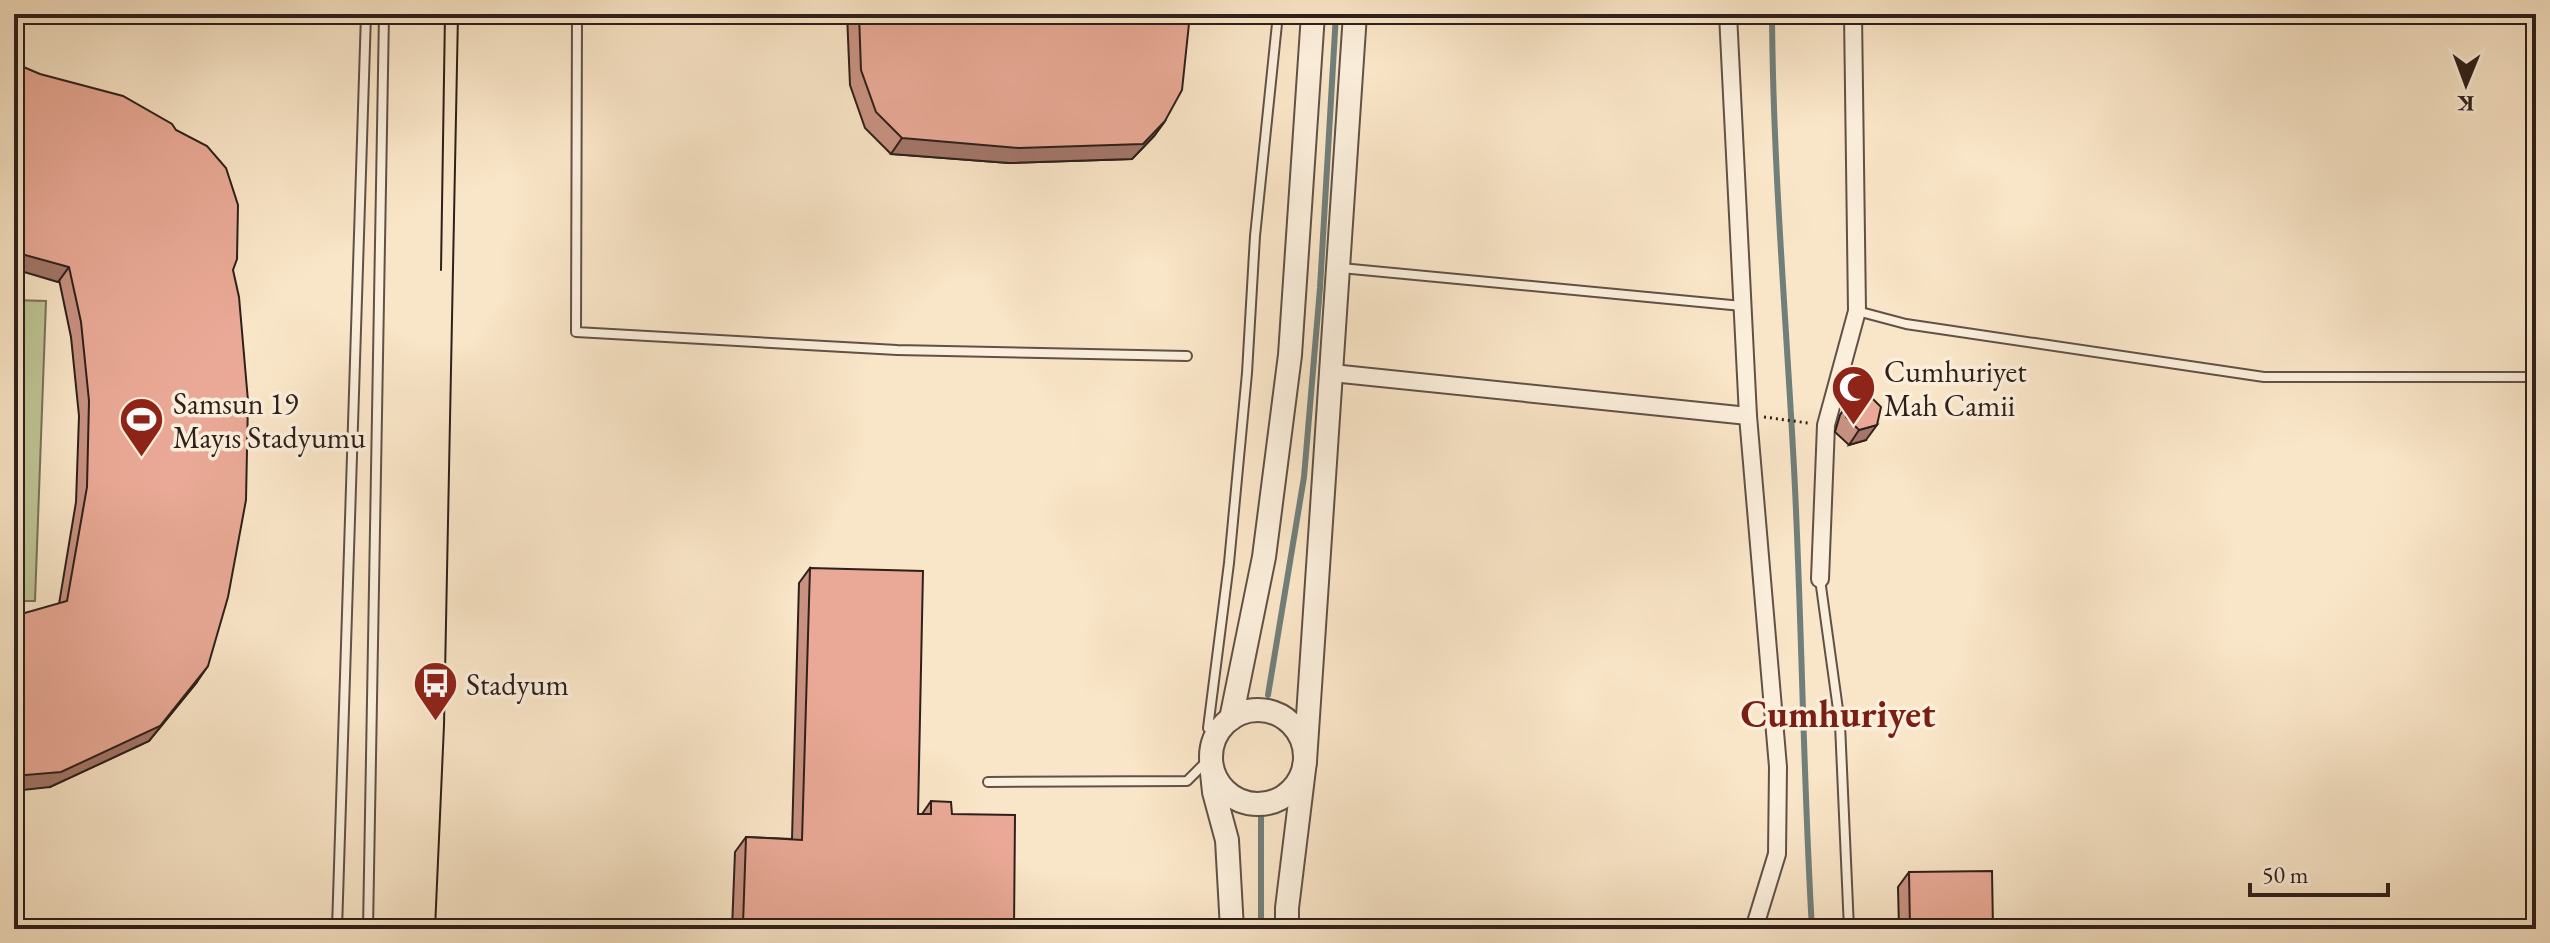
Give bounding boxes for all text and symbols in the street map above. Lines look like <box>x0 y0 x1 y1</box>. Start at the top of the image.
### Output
north arrow <box>2426 44 2506 124</box>
text: K <box>2457 89 2474 118</box>
place label: Cumhuriyet Mah Camii <box>1884 352 2027 425</box>
mosque icon: Cumhuriyet Mah Camii <box>1829 364 1877 427</box>
place label: Samsun 19 Mayıs Stadyumu <box>173 384 366 457</box>
sports icon: Samsun 19 Mayıs Stadyumu <box>118 396 166 459</box>
bus stop icon: Stadyum <box>411 660 459 723</box>
place label: Stadyum <box>466 665 569 704</box>
district label: Cumhuriyet <box>1741 689 1935 738</box>
scale bar <box>2250 847 2388 897</box>
text: 50 m <box>2262 859 2309 890</box>

